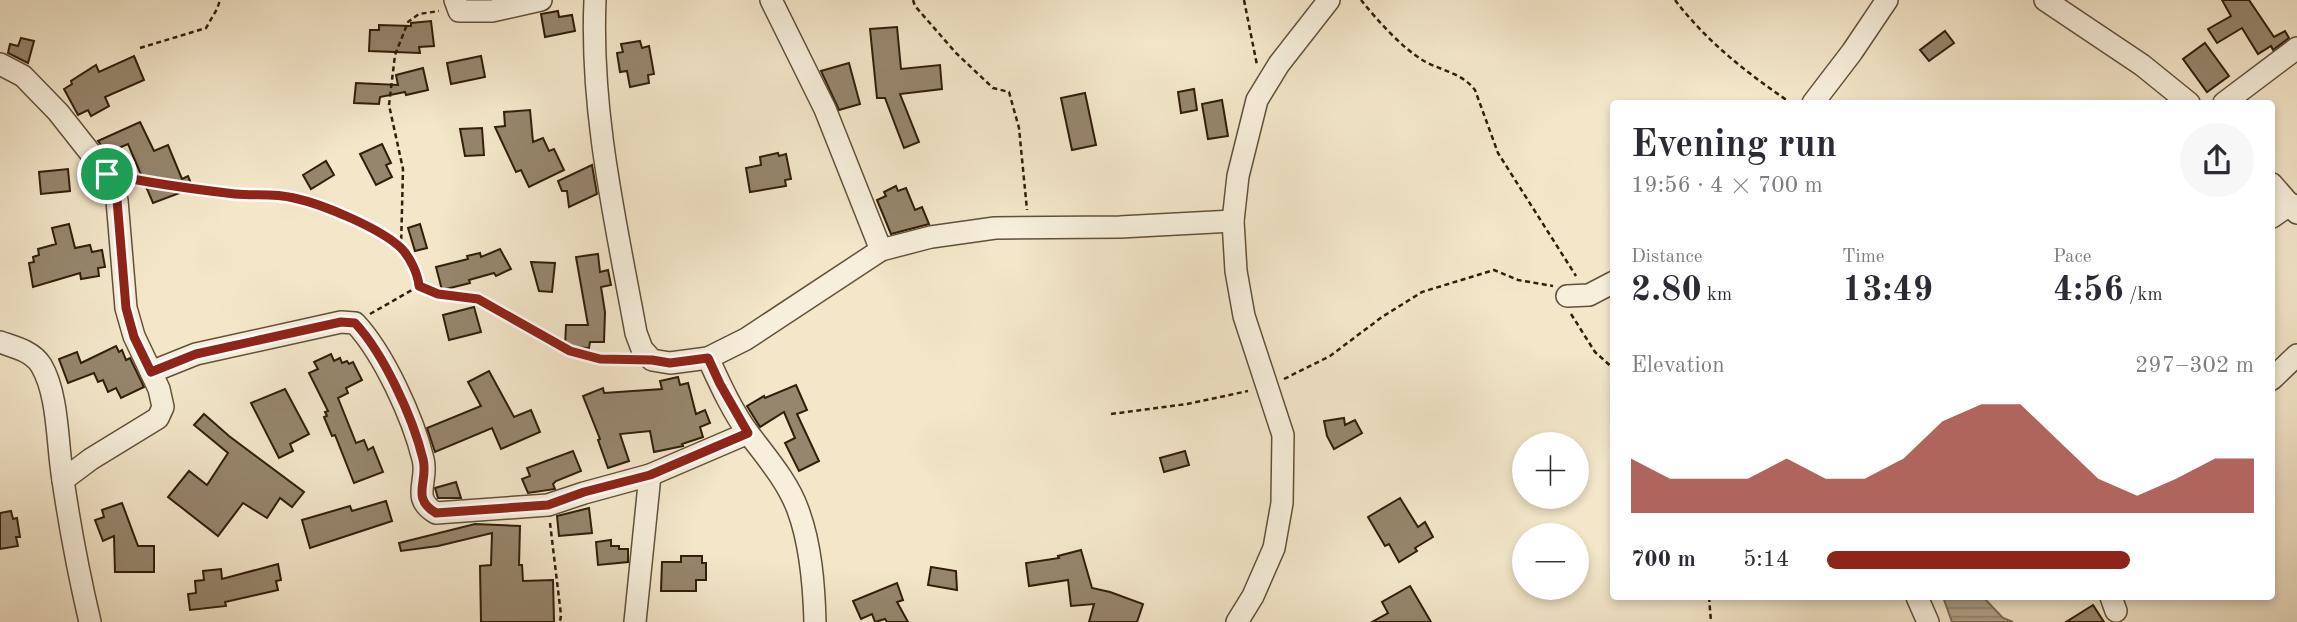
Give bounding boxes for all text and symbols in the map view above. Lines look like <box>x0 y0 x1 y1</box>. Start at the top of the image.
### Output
button: share <box>2180 123 2254 197</box>
text: Evening run <box>1631 127 1837 165</box>
pin <box>77 144 137 204</box>
icon: arrive <box>88 155 126 193</box>
text: 19:56 · 4 × 700 m <box>1631 174 1823 197</box>
text: Distance <box>1631 248 1703 267</box>
text: Time <box>1842 248 1885 267</box>
text: Pace <box>2053 248 2092 267</box>
text: 2.80 <box>1631 273 1702 308</box>
text: 13:49 <box>1842 273 1933 308</box>
text: 4:56 <box>2053 273 2124 308</box>
text: km <box>1702 286 1732 305</box>
text: /km <box>2124 286 2163 305</box>
text: Elevation <box>1631 354 1725 377</box>
text: 297–302 m <box>2135 354 2254 377</box>
map controls <box>1512 432 1589 600</box>
button: + <box>1512 432 1589 509</box>
button: − <box>1512 523 1589 600</box>
text: 700 m <box>1631 548 1696 571</box>
text: 5:14 <box>1743 548 1789 571</box>

